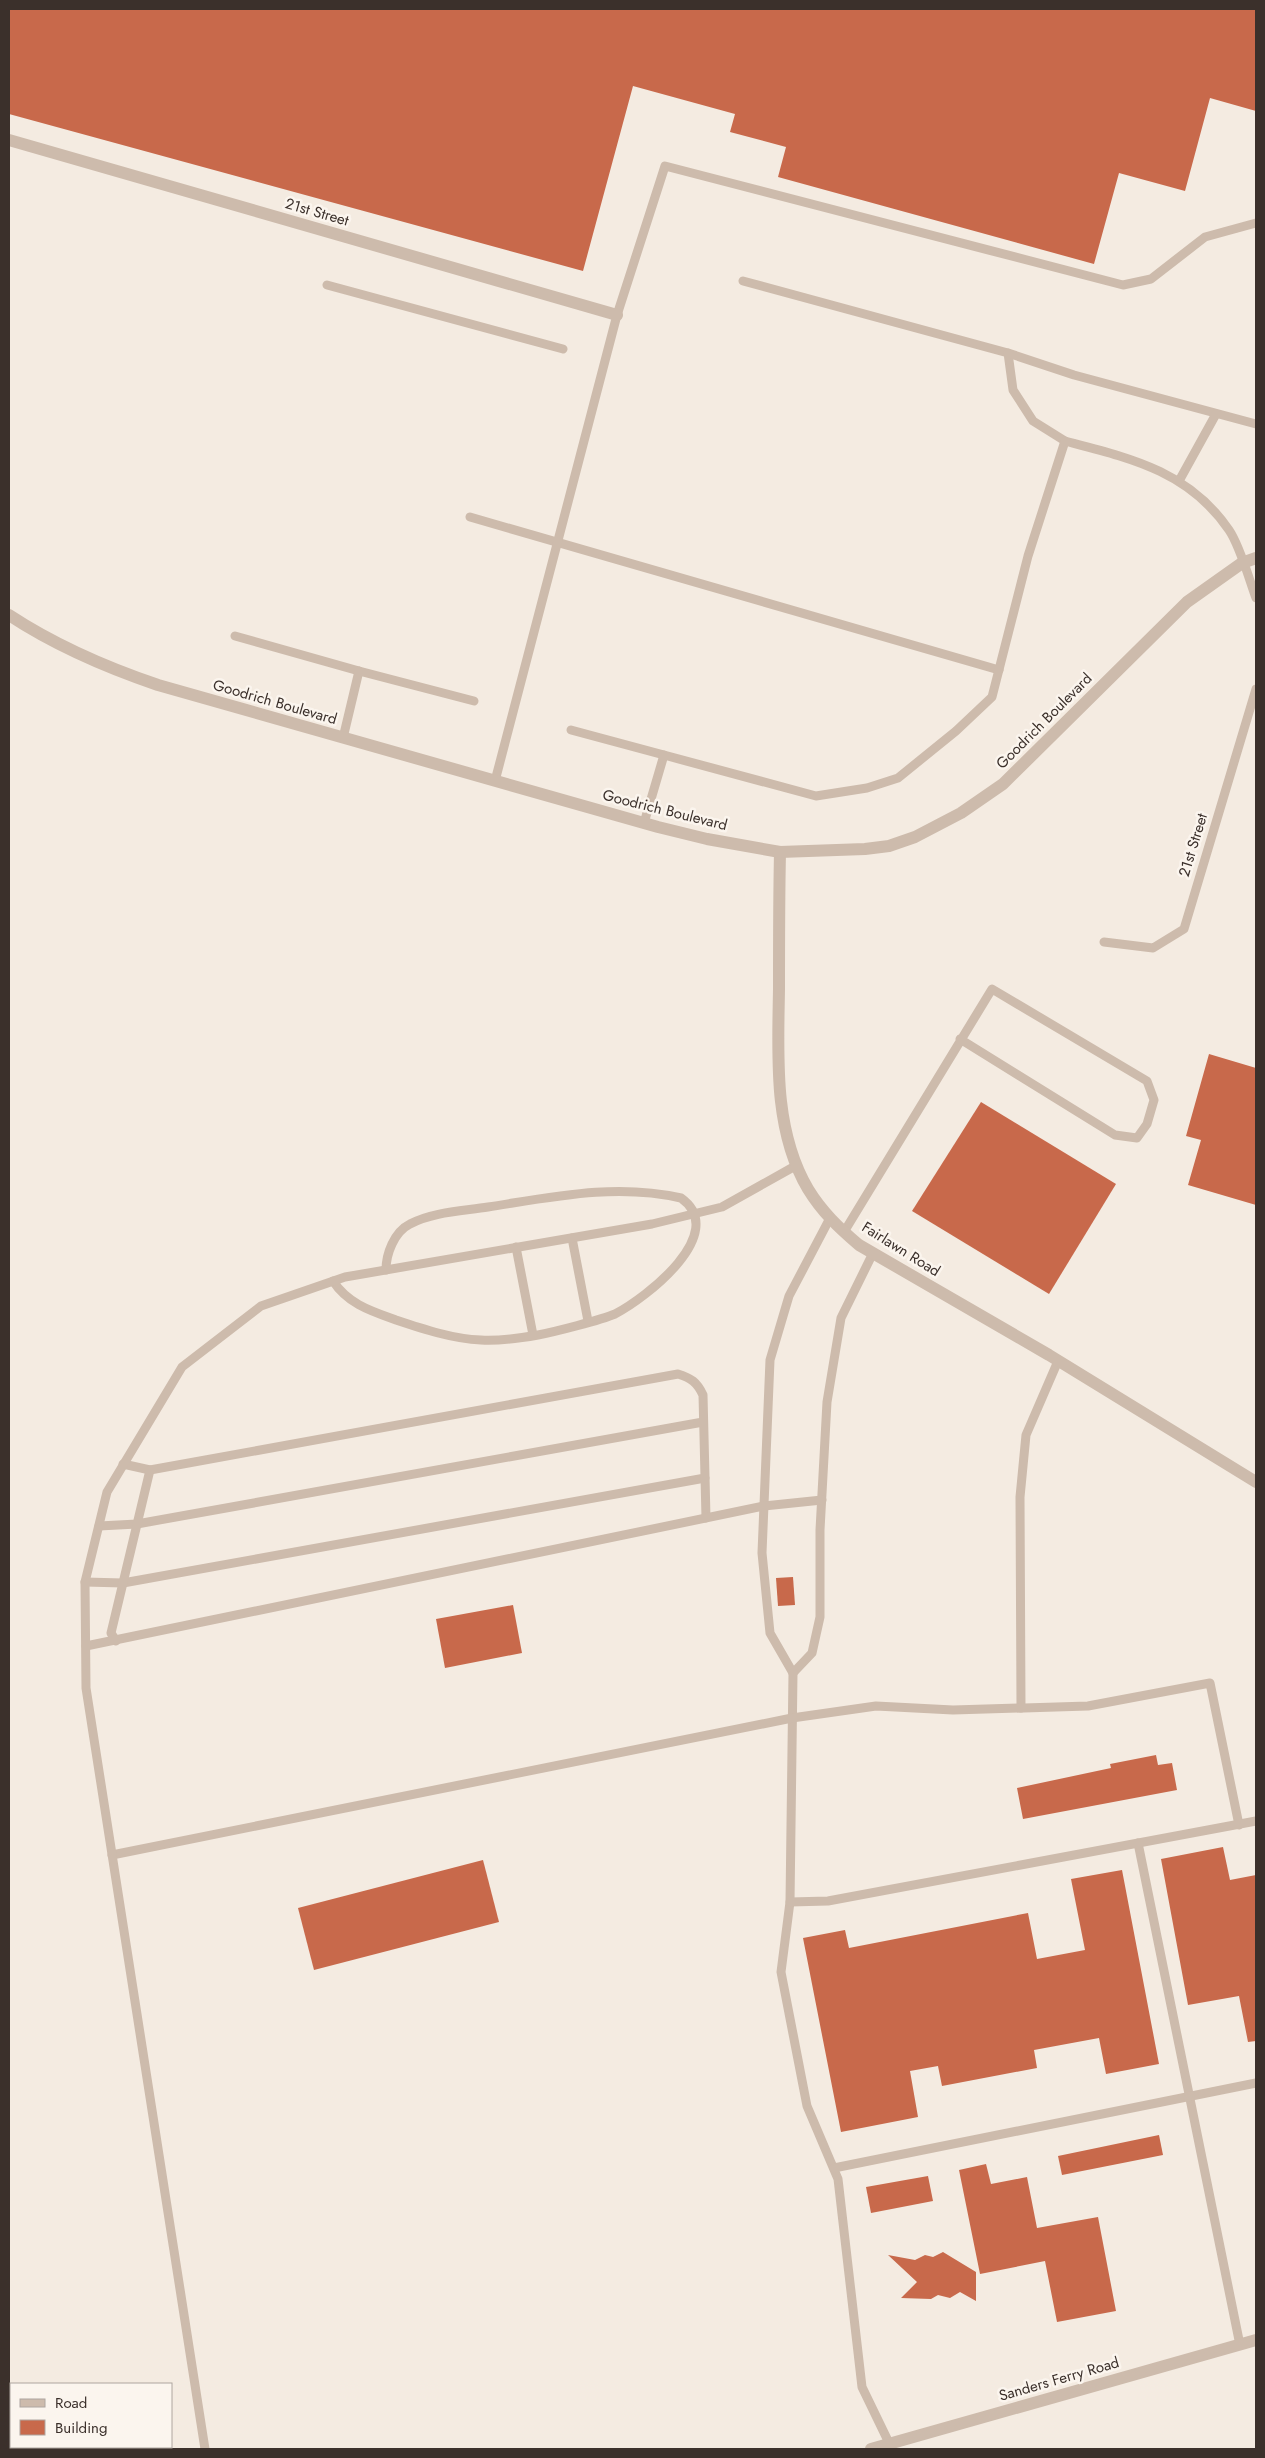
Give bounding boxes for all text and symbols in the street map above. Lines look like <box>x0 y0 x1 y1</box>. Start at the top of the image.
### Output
street label: 21st Street <box>283 192 352 232</box>
street label: Goodrich Boulevard <box>991 668 1097 774</box>
street label: Goodrich Boulevard <box>210 674 340 730</box>
street label: Goodrich Boulevard <box>600 784 730 836</box>
street label: 21st Street <box>1173 810 1213 879</box>
street label: Fairlawn Road <box>857 1216 945 1282</box>
street label: Sanders Ferry Road <box>996 2351 1122 2407</box>
legend <box>10 2383 172 2448</box>
text: Road <box>55 2392 87 2414</box>
text: Building <box>55 2417 107 2439</box>

